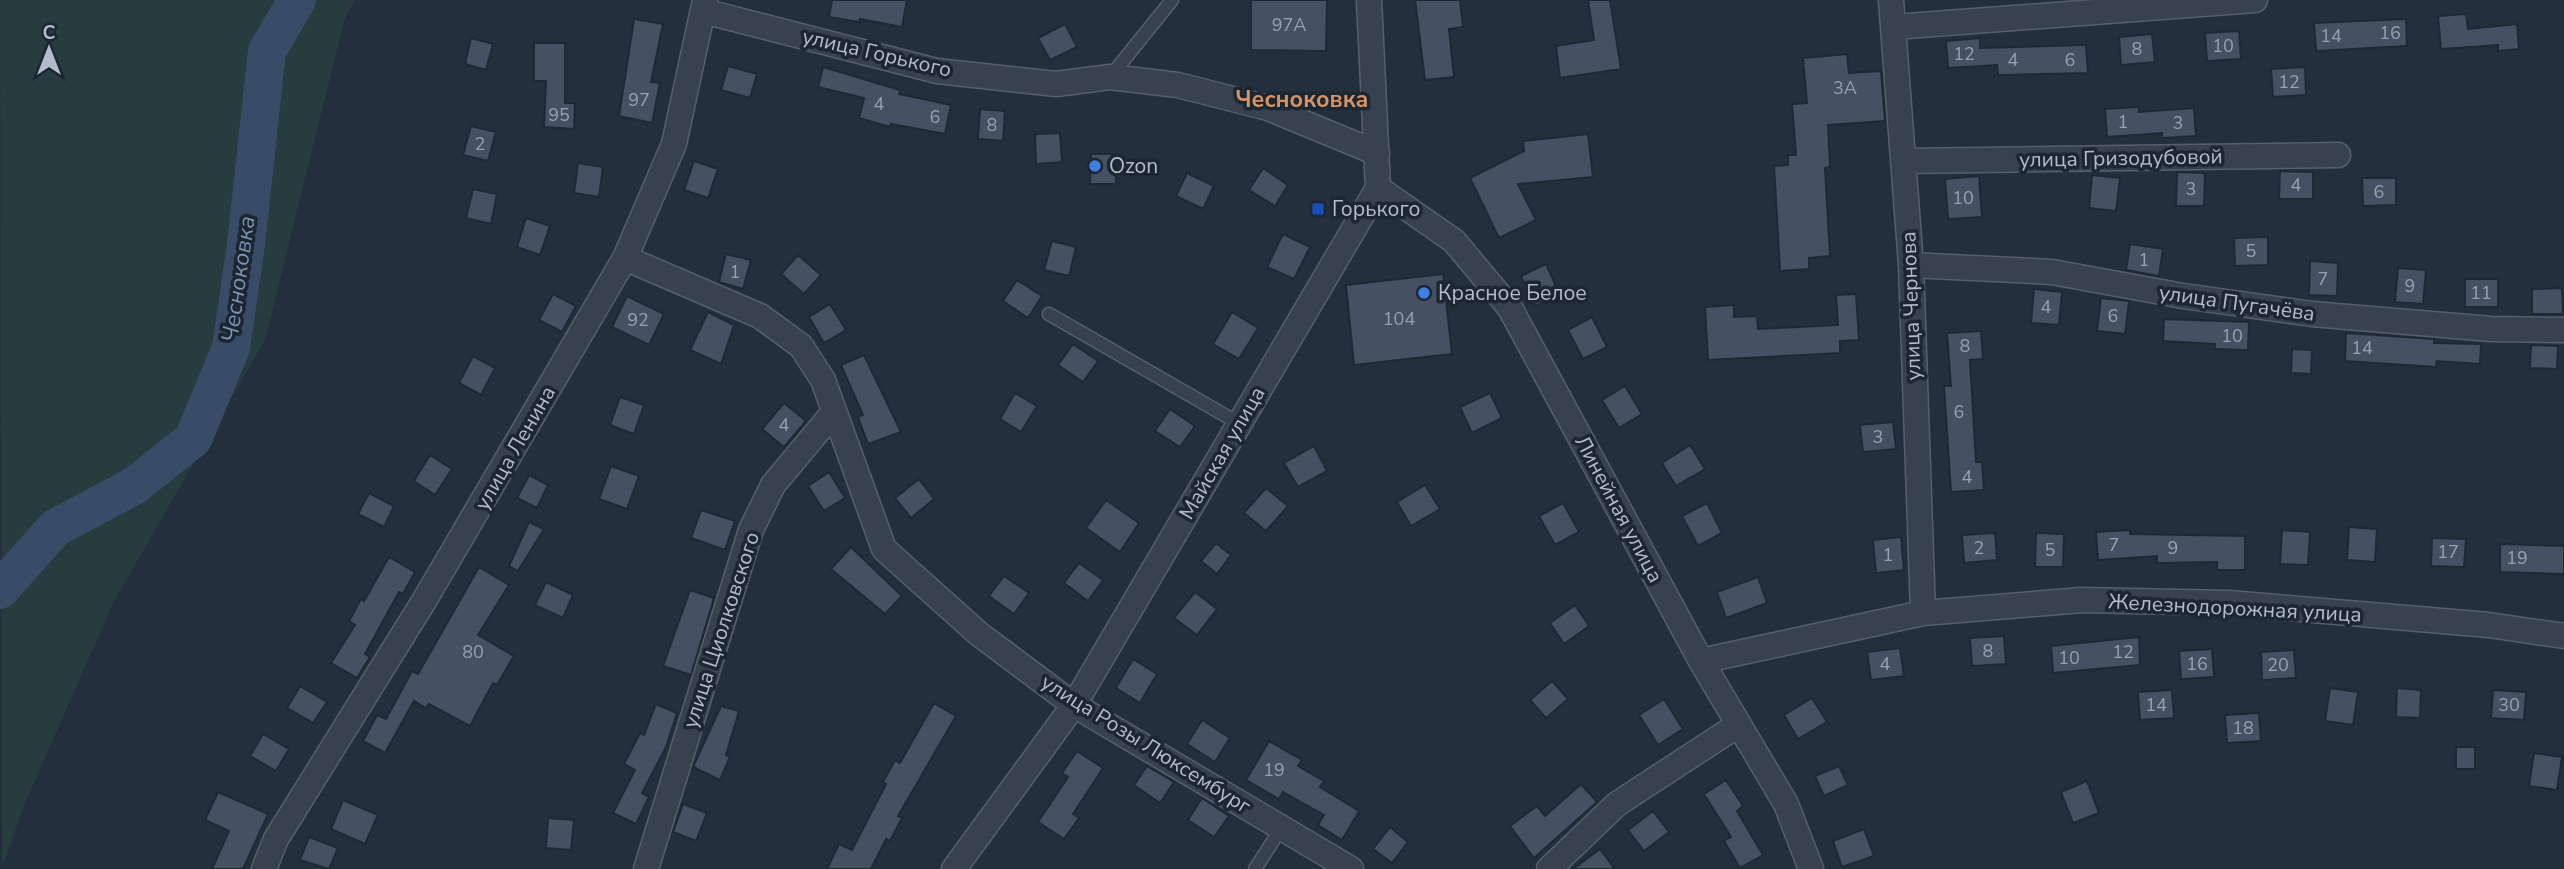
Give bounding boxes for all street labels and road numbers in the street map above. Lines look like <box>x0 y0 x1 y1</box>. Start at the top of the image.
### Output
street label: улица Горького <box>800 22 954 84</box>
street label: улица Гризодубовой <box>2019 142 2223 174</box>
street label: улица Чернова <box>1894 231 1928 381</box>
street label: улица Пугачёва <box>2157 278 2317 328</box>
street label: улица Ленина <box>468 381 562 515</box>
street label: Майская улица <box>1173 381 1271 525</box>
street label: Линейная улица <box>1568 431 1670 587</box>
street label: улица Циолковского <box>676 528 766 732</box>
street label: Железнодорожная улица <box>2108 587 2362 629</box>
street label: улица Розы Люксембург <box>1036 668 1256 820</box>

